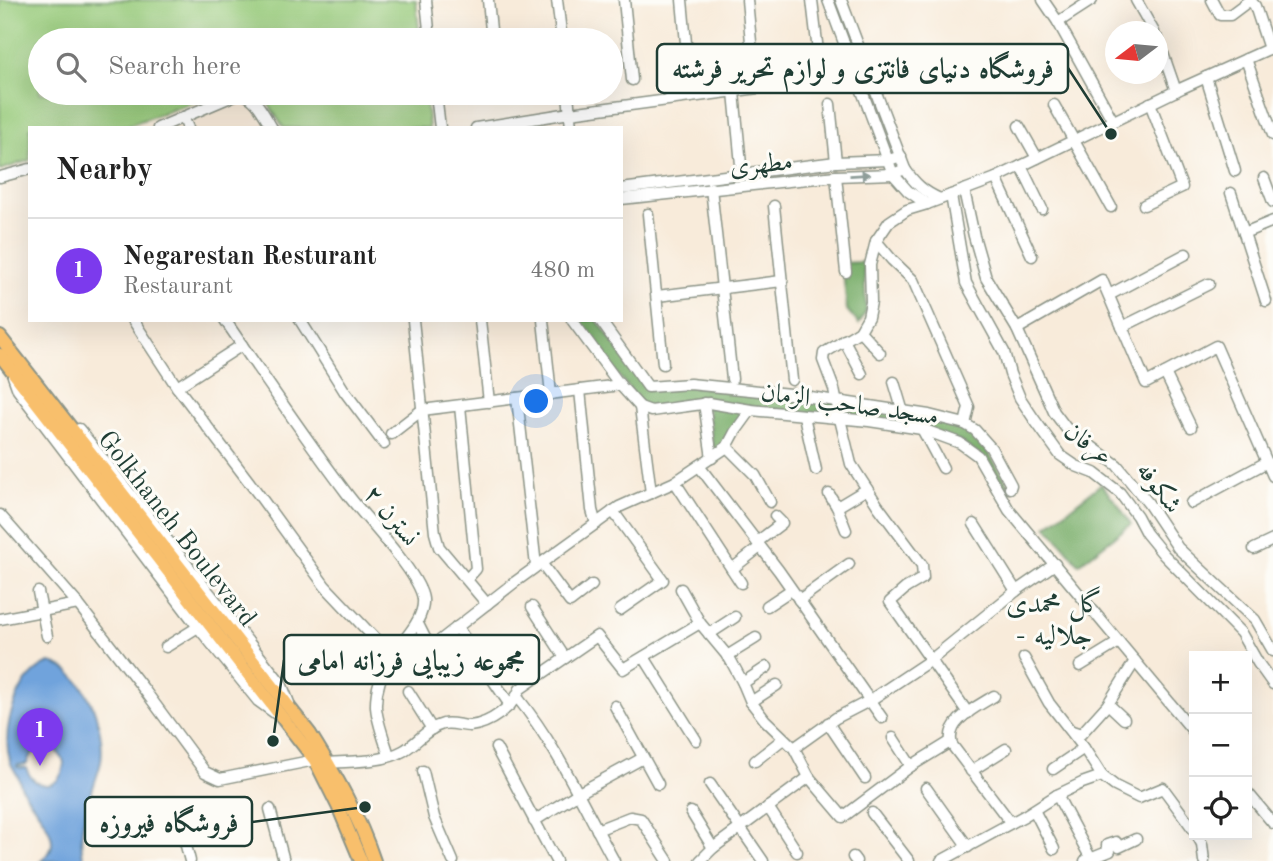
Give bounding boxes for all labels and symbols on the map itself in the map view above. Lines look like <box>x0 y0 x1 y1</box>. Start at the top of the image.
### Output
north arrow <box>1105 21 1168 84</box>
callout: فروشگاه دنیای فانتزی و لوازم تحریر فرشته <box>657 44 1068 93</box>
text: فروشگاه دنیای فانتزی و لوازم تحریر فرشته <box>672 50 1054 93</box>
street label: مطهری <box>728 149 794 183</box>
one-way arrow <box>849 170 871 181</box>
street label: مسجد صاحب الزمان <box>759 379 941 432</box>
your location <box>519 384 553 418</box>
street label: عرفان <box>1057 418 1117 474</box>
street label: Golkhaneh Boulevard <box>92 427 261 632</box>
street label: شکوفه <box>1129 457 1187 520</box>
street label: نسترن ۲ <box>358 481 423 552</box>
district label: گل محمدی - جلالیه <box>1006 586 1102 651</box>
callout: مجموعه زیبایی فرزانه امامی <box>284 635 539 684</box>
text: مجموعه زیبایی فرزانه امامی <box>296 648 525 680</box>
pin: 1 <box>17 708 63 766</box>
callout: فروشگاه فیروزه <box>85 797 252 846</box>
text: فروشگاه فیروزه <box>99 804 239 841</box>

